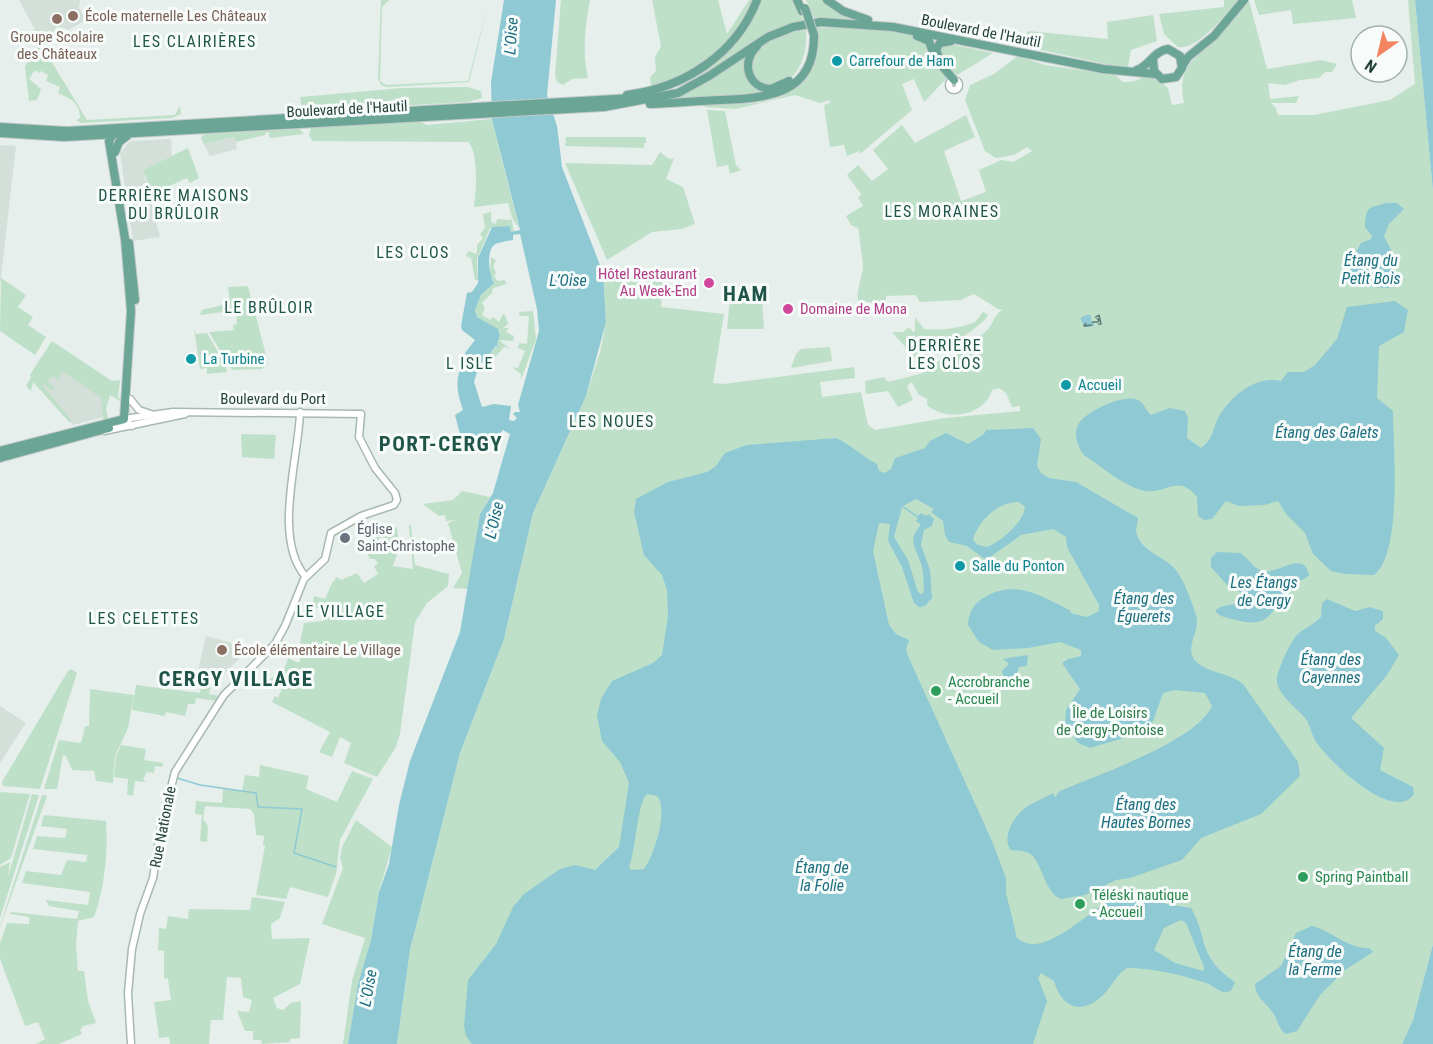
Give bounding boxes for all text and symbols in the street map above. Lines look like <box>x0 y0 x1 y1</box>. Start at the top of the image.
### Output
place label: École maternelle Les Châteaux <box>85 7 267 25</box>
marker: École maternelle Les Châteaux <box>66 9 80 23</box>
street label: Boulevard de l'Hautil <box>920 11 1042 51</box>
marker: Groupe Scolaire des Châteaux <box>50 12 64 26</box>
water label: L'Oise <box>500 17 522 55</box>
north arrow <box>1349 24 1409 84</box>
place label: Groupe Scolaire des Châteaux <box>10 28 104 63</box>
district label: LES CLAIRIÈRES <box>133 32 257 51</box>
place label: Carrefour de Ham <box>849 52 954 70</box>
marker: Carrefour de Ham <box>830 54 844 68</box>
text: N <box>1362 55 1380 77</box>
street label: Boulevard de l'Hautil <box>286 97 408 121</box>
district label: DERRIÈRE MAISONS DU BRÛLOIR <box>98 186 250 223</box>
district label: LES MORAINES <box>884 202 1000 221</box>
district label: LES CLOS <box>376 243 450 262</box>
water label: Étang du Petit Bois <box>1341 251 1401 288</box>
place label: Hôtel Restaurant Au Week-End <box>598 265 697 300</box>
water label: L’Oise <box>549 271 587 290</box>
marker: Hôtel Restaurant Au Week-End <box>702 276 716 290</box>
district label: HAM <box>723 282 769 306</box>
district label: LE BRÛLOIR <box>224 298 314 317</box>
place label: Domaine de Mona <box>800 300 907 318</box>
marker: Domaine de Mona <box>781 302 795 316</box>
district label: DERRIÈRE LES CLOS <box>908 336 982 373</box>
place label: La Turbine <box>203 350 265 368</box>
marker: La Turbine <box>184 352 198 366</box>
district label: L ISLE <box>446 354 494 373</box>
place label: Accueil <box>1078 376 1122 394</box>
marker: Accueil <box>1059 378 1073 392</box>
street label: Boulevard du Port <box>220 390 326 408</box>
district label: LES NOUES <box>569 412 655 431</box>
water label: Étang des Galets <box>1275 423 1379 442</box>
district label: PORT-CERGY <box>379 432 503 456</box>
water label: L'Oise <box>481 500 507 540</box>
place label: Église Saint-Christophe <box>357 520 455 555</box>
marker: Église Saint-Christophe <box>338 531 352 545</box>
place label: Salle du Ponton <box>972 557 1065 575</box>
marker: Salle du Ponton <box>953 559 967 573</box>
water label: Les Étangs de Cergy <box>1230 573 1298 610</box>
water label: Étang des Éguerets <box>1114 589 1174 626</box>
district label: LE VILLAGE <box>296 602 386 621</box>
district label: LES CELETTES <box>88 609 200 628</box>
place label: École élémentaire Le Village <box>234 641 401 659</box>
marker: École élémentaire Le Village <box>215 643 229 657</box>
water label: Étang des Cayennes <box>1301 650 1361 687</box>
district label: CERGY VILLAGE <box>159 667 313 691</box>
place label: Accrobranche - Accueil <box>948 673 1030 708</box>
marker: Accrobranche - Accueil <box>929 684 943 698</box>
park label: Île de Loisirs de Cergy-Pontoise <box>1056 704 1164 739</box>
street label: Rue Nationale <box>146 785 180 869</box>
water label: Étang des Hautes Bornes <box>1101 795 1191 832</box>
water label: Étang de la Folie <box>795 858 849 895</box>
place label: Spring Paintball <box>1315 868 1408 886</box>
marker: Spring Paintball <box>1296 870 1310 884</box>
place label: Téléski nautique - Accueil <box>1092 886 1188 921</box>
marker: Téléski nautique - Accueil <box>1073 897 1087 911</box>
water label: Étang de la Ferme <box>1288 942 1342 979</box>
water label: L'Oise <box>355 968 381 1008</box>

